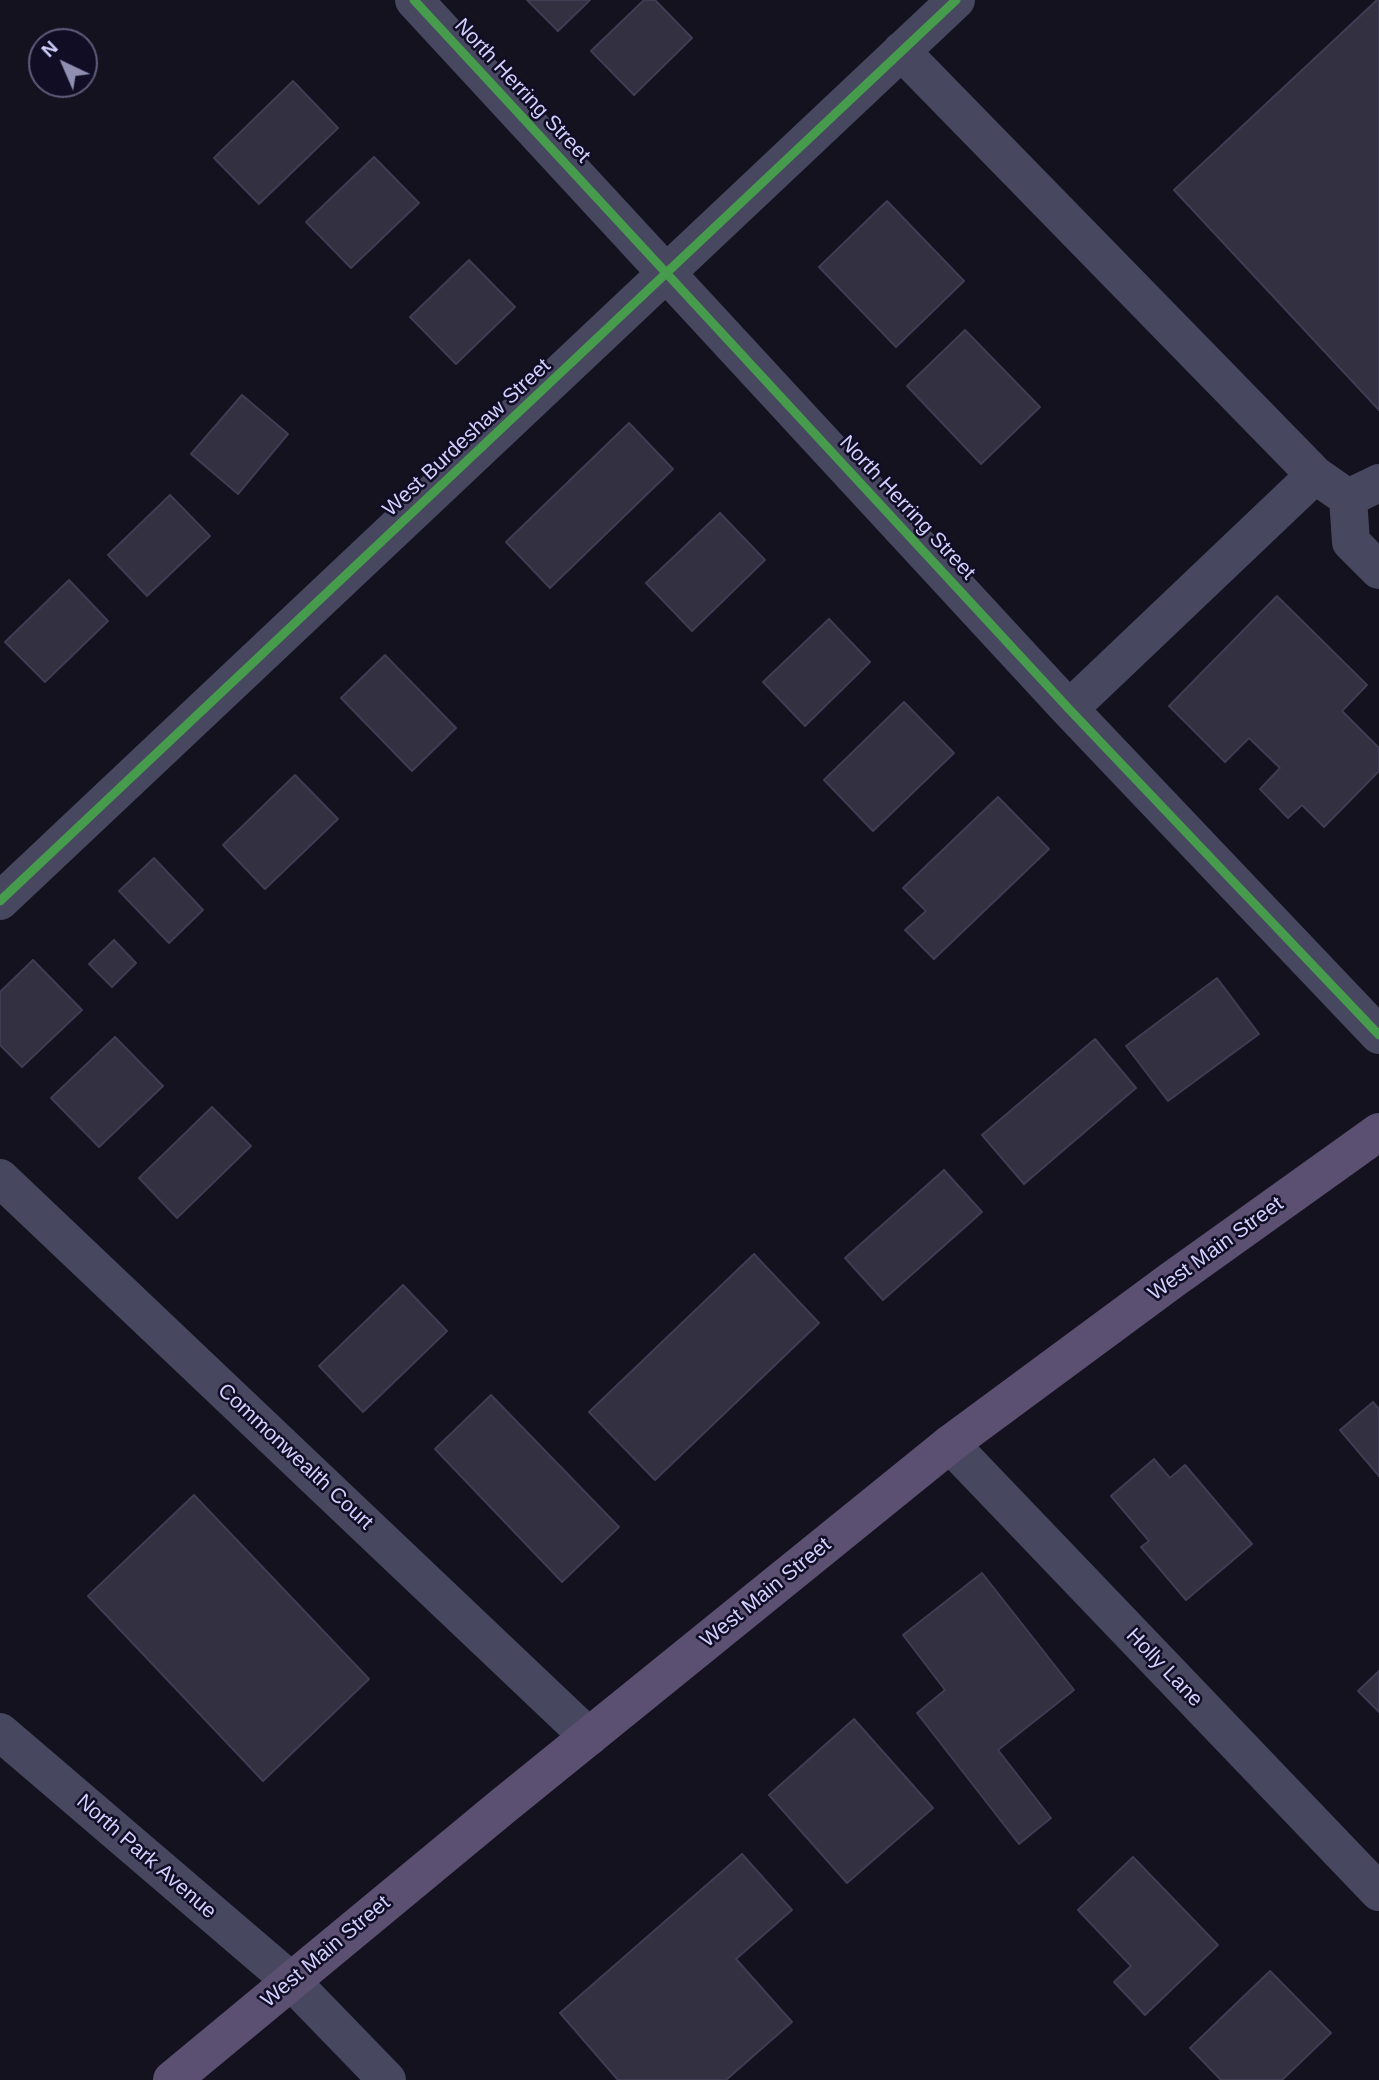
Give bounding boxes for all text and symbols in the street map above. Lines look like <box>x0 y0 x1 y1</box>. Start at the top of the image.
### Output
street label: North Herring Street <box>449 14 595 168</box>
north arrow <box>28 28 98 98</box>
text: N <box>37 37 62 61</box>
street label: West Burdeshaw Street <box>378 354 556 522</box>
street label: North Herring Street <box>834 431 980 585</box>
street label: West Main Street <box>1144 1192 1288 1306</box>
street label: Commonwealth Court <box>212 1379 378 1535</box>
street label: West Main Street <box>696 1533 836 1653</box>
street label: Holly Lane <box>1120 1624 1208 1712</box>
street label: North Park Avenue <box>71 1789 221 1925</box>
street label: West Main Street <box>256 1891 396 2013</box>

